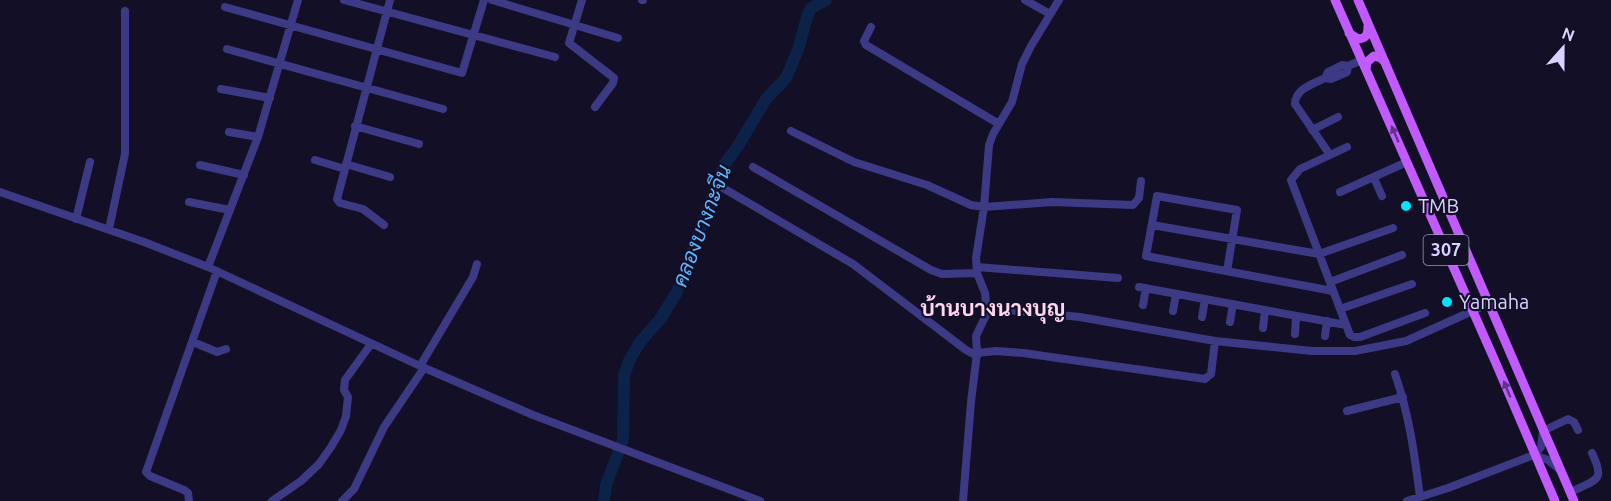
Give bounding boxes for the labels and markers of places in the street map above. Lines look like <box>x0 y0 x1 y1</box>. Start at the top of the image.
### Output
place label: TMB <box>1418 194 1459 217</box>
marker: TMB <box>1399 199 1413 213</box>
place label: Yamaha <box>1459 290 1529 313</box>
marker: Yamaha <box>1440 295 1454 309</box>

